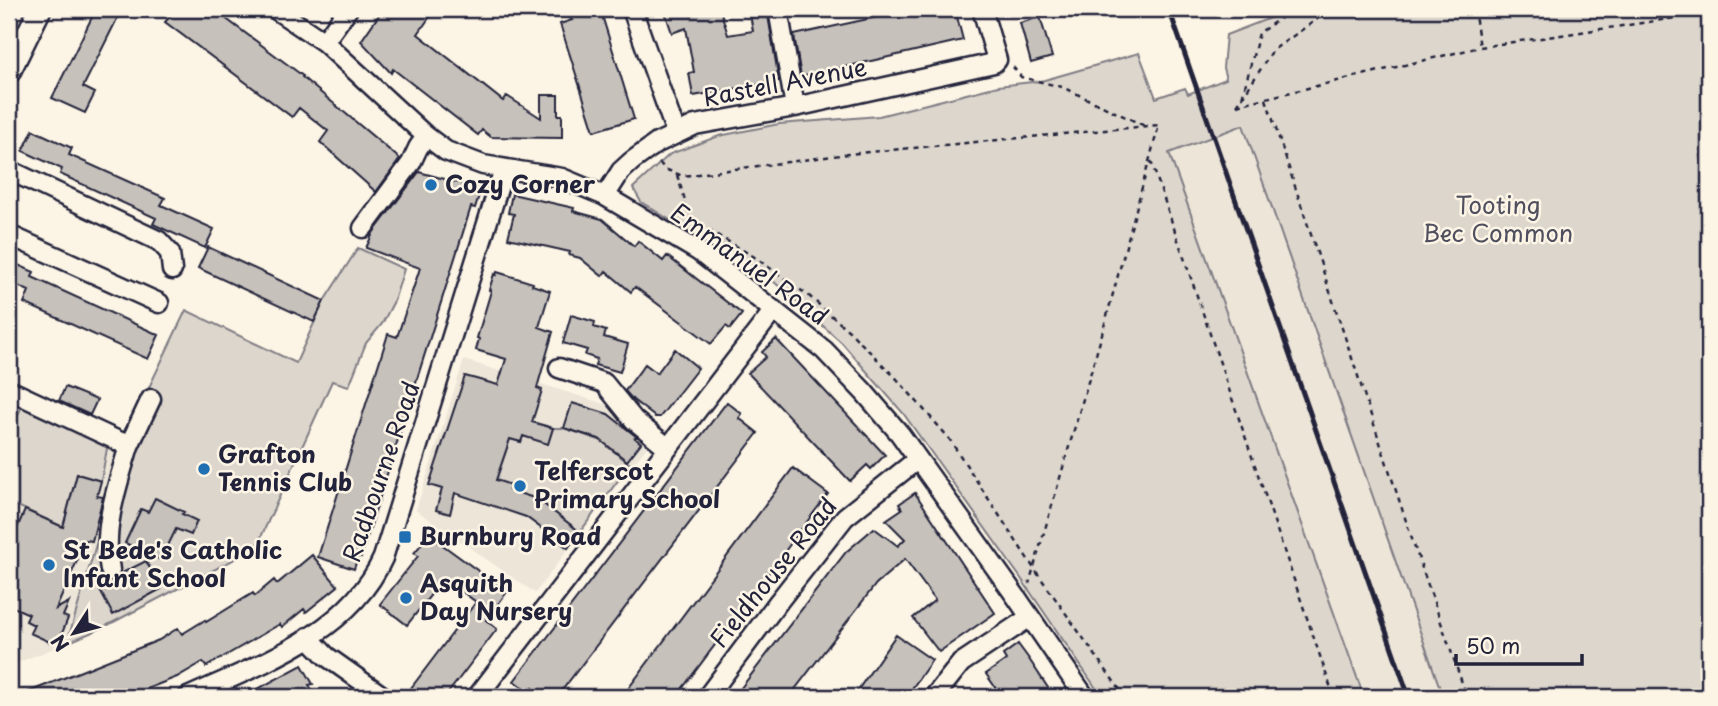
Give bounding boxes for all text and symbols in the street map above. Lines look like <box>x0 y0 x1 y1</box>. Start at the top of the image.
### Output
street label: Rastell Avenue <box>700 48 870 115</box>
place label: Cozy Corner <box>445 165 596 201</box>
marker: Cozy Corner <box>423 177 439 193</box>
park label: Tooting Bec Common <box>1423 186 1573 250</box>
street label: Emmanuel Road <box>664 194 837 333</box>
street label: Radbourne Road <box>332 376 428 567</box>
place label: Grafton Tennis Club <box>218 435 352 499</box>
place label: Telferscot Primary School <box>534 452 720 516</box>
marker: Grafton Tennis Club <box>196 461 212 477</box>
marker: Telferscot Primary School <box>512 478 528 494</box>
street label: Fieldhouse Road <box>700 489 844 655</box>
place label: Burnbury Road <box>419 517 601 553</box>
marker: Burnbury Road <box>397 529 413 545</box>
place label: St Bede's Catholic Infant School <box>63 531 282 595</box>
marker: St Bede's Catholic Infant School <box>41 557 57 573</box>
place label: Asquith Day Nursery <box>420 564 572 628</box>
marker: Asquith Day Nursery <box>398 590 414 606</box>
north arrow <box>38 598 108 668</box>
scale bar <box>1456 622 1582 666</box>
text: N <box>44 629 75 658</box>
text: 50 m <box>1466 629 1520 661</box>

